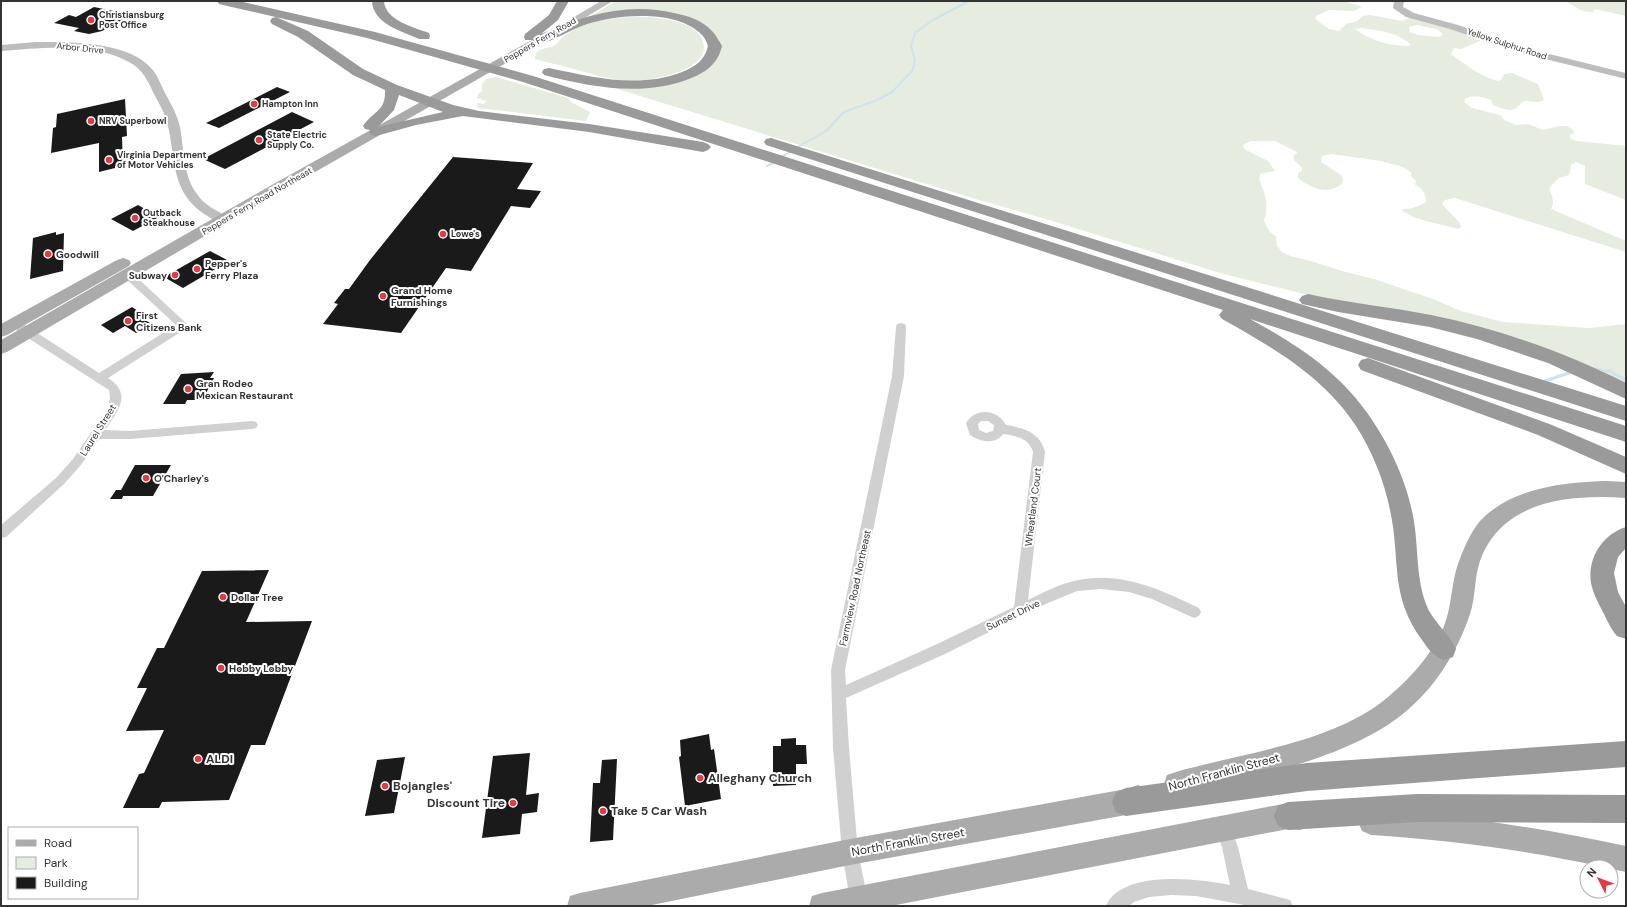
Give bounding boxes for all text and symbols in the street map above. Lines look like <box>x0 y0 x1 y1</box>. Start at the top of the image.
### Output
place label: Christiansburg Post Office <box>99 9 164 31</box>
street label: Peppers Ferry Road <box>502 14 579 66</box>
marker: Christiansburg Post Office <box>86 15 96 25</box>
street label: Yellow Sulphur Road <box>1466 25 1549 63</box>
street label: Arbor Drive <box>56 40 104 56</box>
place label: Hampton Inn <box>262 98 318 110</box>
marker: Hampton Inn <box>249 99 259 109</box>
place label: NRV Superbowl <box>99 115 166 127</box>
marker: NRV Superbowl <box>86 116 96 126</box>
place label: State Electric Supply Co. <box>267 129 327 151</box>
marker: State Electric Supply Co. <box>254 135 264 145</box>
place label: Virginia Department of Motor Vehicles <box>117 149 207 171</box>
marker: Virginia Department of Motor Vehicles <box>104 155 114 165</box>
street label: Peppers Ferry Road Northeast <box>200 164 315 238</box>
place label: Outback Steakhouse <box>143 207 195 229</box>
marker: Outback Steakhouse <box>130 213 140 223</box>
place label: Lowe's <box>451 228 480 240</box>
marker: Lowe's <box>438 229 448 239</box>
place label: Goodwill <box>56 248 99 261</box>
marker: Goodwill <box>43 249 53 259</box>
place label: Pepper's Ferry Plaza <box>205 257 258 282</box>
marker: Pepper's Ferry Plaza <box>192 264 202 274</box>
place label: Subway <box>129 269 167 282</box>
marker: Subway <box>170 270 180 280</box>
place label: Grand Home Furnishings <box>391 284 452 309</box>
marker: Grand Home Furnishings <box>378 291 388 301</box>
place label: First Citizens Bank <box>136 309 202 334</box>
marker: First Citizens Bank <box>123 316 133 326</box>
place label: Gran Rodeo Mexican Restaurant <box>196 377 293 402</box>
marker: Gran Rodeo Mexican Restaurant <box>183 384 193 394</box>
street label: Laurel Street <box>77 402 119 458</box>
street label: Wheatland Court <box>1022 467 1044 547</box>
place label: O'Charley's <box>154 472 209 485</box>
marker: O'Charley's <box>141 473 151 483</box>
street label: Farmview Road Northeast <box>836 529 874 647</box>
place label: Dollar Tree <box>231 591 283 604</box>
marker: Dollar Tree <box>218 592 228 602</box>
street label: Sunset Drive <box>984 596 1042 634</box>
place label: Hobby Lobby <box>229 662 293 675</box>
marker: Hobby Lobby <box>216 663 226 673</box>
street label: North Franklin Street <box>1167 749 1282 795</box>
place label: ALDI <box>206 751 233 767</box>
marker: ALDI <box>193 754 203 764</box>
place label: Alleghany Church <box>708 770 812 786</box>
marker: Alleghany Church <box>695 773 705 783</box>
place label: Bojangles' <box>393 778 452 794</box>
marker: Bojangles' <box>380 781 390 791</box>
place label: Discount Tire <box>427 795 505 811</box>
marker: Discount Tire <box>508 798 518 808</box>
place label: Take 5 Car Wash <box>611 803 707 819</box>
marker: Take 5 Car Wash <box>598 806 608 816</box>
street label: North Franklin Street <box>850 824 966 860</box>
legend <box>8 827 138 899</box>
text: Road <box>44 835 72 851</box>
text: Park <box>44 855 68 871</box>
north arrow <box>1579 859 1619 899</box>
text: N <box>1584 865 1599 880</box>
text: Building <box>44 875 88 891</box>

